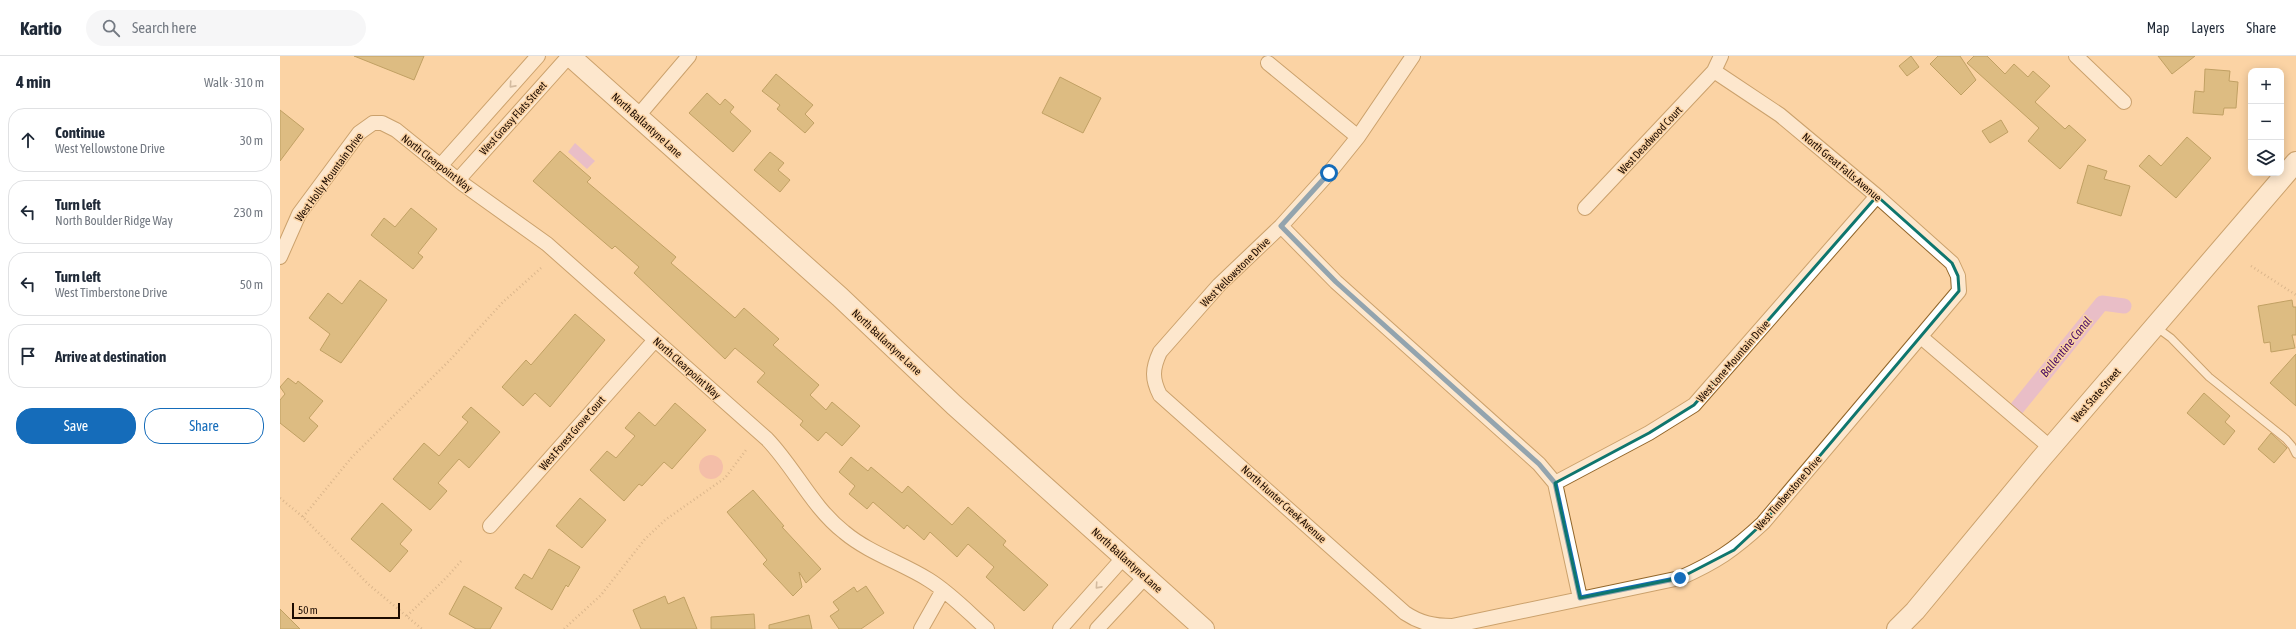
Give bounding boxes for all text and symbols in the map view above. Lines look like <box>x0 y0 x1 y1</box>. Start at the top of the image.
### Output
search box <box>86 10 366 46</box>
text: Kartio <box>20 17 62 39</box>
icon: search <box>100 17 122 39</box>
text: Search here <box>132 19 197 36</box>
text: Map <box>2147 20 2169 36</box>
text: Layers <box>2191 20 2224 36</box>
text: Share <box>2246 20 2276 36</box>
map controls <box>2248 68 2284 176</box>
button: + <box>2248 68 2284 104</box>
text: 4 min <box>16 72 51 92</box>
text: Walk · 310 m <box>204 75 264 90</box>
street label: West Grassy Flats Street <box>477 79 549 157</box>
one-way arrow <box>510 80 517 88</box>
street label: North Ballantyne Lane <box>609 90 685 160</box>
street label: West Deadwood Court <box>1616 104 1684 176</box>
button: − <box>2248 104 2284 140</box>
text: Continue <box>55 124 105 141</box>
icon: ahead <box>17 129 39 151</box>
street label: West Holly Mountain Drive <box>293 130 365 224</box>
street label: North Great Falls Avenue <box>1800 130 1884 204</box>
street label: North Clearpoint Way <box>399 132 475 195</box>
text: 30 m <box>240 133 263 148</box>
button: layers <box>2248 140 2284 176</box>
text: West Yellowstone Drive <box>55 141 165 156</box>
route start <box>1320 164 1338 182</box>
text: Turn left <box>55 196 101 213</box>
icon: left <box>17 201 39 223</box>
text: 230 m <box>234 205 263 220</box>
text: North Boulder Ridge Way <box>55 213 173 228</box>
street label: West Yellowstone Drive <box>1198 235 1272 309</box>
text: Turn left <box>55 268 101 285</box>
icon: left <box>17 273 39 295</box>
text: 50 m <box>240 277 263 292</box>
text: West Timberstone Drive <box>55 285 167 300</box>
street label: North Ballantyne Lane <box>850 307 924 377</box>
water label: Ballentine Canal <box>2037 314 2095 380</box>
street label: West Lone Mountain Drive <box>1694 318 1772 404</box>
street label: North Clearpoint Way <box>651 335 723 402</box>
icon: arrive <box>17 345 39 367</box>
text: Arrive at destination <box>55 348 166 365</box>
street label: West State Street <box>2069 365 2123 425</box>
street label: West Forest Grove Court <box>537 394 607 472</box>
button: Save <box>16 408 136 444</box>
button: Share <box>144 408 264 444</box>
street label: West Timberstone Drive <box>1752 453 1824 533</box>
street label: North Hunter Creek Avenue <box>1239 463 1329 545</box>
street label: North Ballantyne Lane <box>1089 525 1165 595</box>
route end <box>1671 569 1689 587</box>
one-way arrow <box>1096 581 1103 589</box>
scale bar <box>292 601 400 620</box>
text: 50 m <box>298 604 318 616</box>

